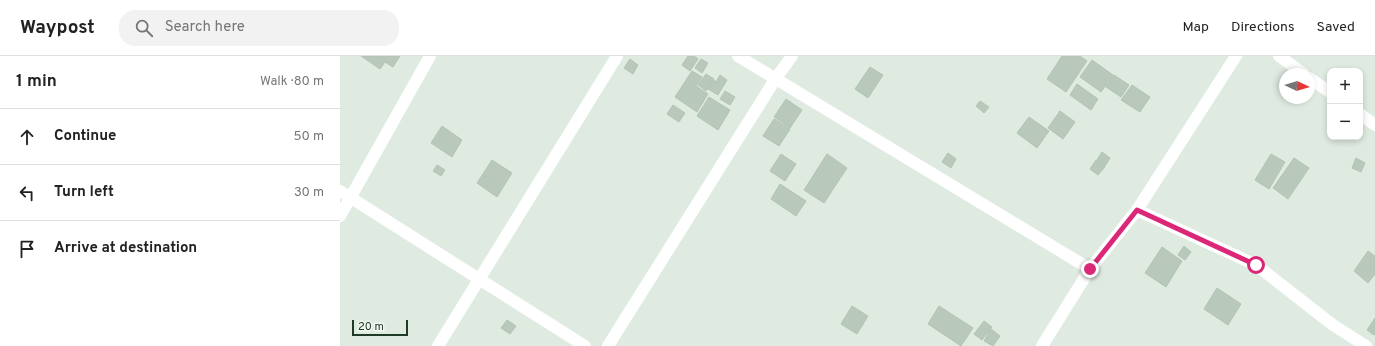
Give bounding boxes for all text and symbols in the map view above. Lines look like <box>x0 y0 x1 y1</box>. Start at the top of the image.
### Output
search box <box>119 10 399 46</box>
text: Waypost <box>20 16 95 40</box>
icon: search <box>133 17 155 39</box>
text: Search here <box>165 18 245 37</box>
text: Map <box>1183 19 1209 36</box>
text: Directions <box>1231 19 1295 36</box>
text: Saved <box>1317 19 1355 36</box>
north arrow <box>1279 68 1315 104</box>
map controls <box>1327 68 1363 140</box>
button: + <box>1327 68 1363 104</box>
text: 1 min <box>16 71 57 93</box>
text: Walk · 80 m <box>260 74 324 90</box>
button: − <box>1327 104 1363 140</box>
icon: ahead <box>16 126 38 148</box>
text: Continue <box>54 127 116 146</box>
text: 50 m <box>294 129 324 145</box>
icon: left <box>16 182 38 204</box>
text: Turn left <box>54 183 114 202</box>
text: 30 m <box>294 185 324 201</box>
icon: arrive <box>16 238 38 260</box>
text: Arrive at destination <box>54 239 197 258</box>
route start <box>1247 256 1265 274</box>
route end <box>1081 260 1099 278</box>
scale bar <box>352 318 408 337</box>
text: 20 m <box>358 320 384 334</box>

